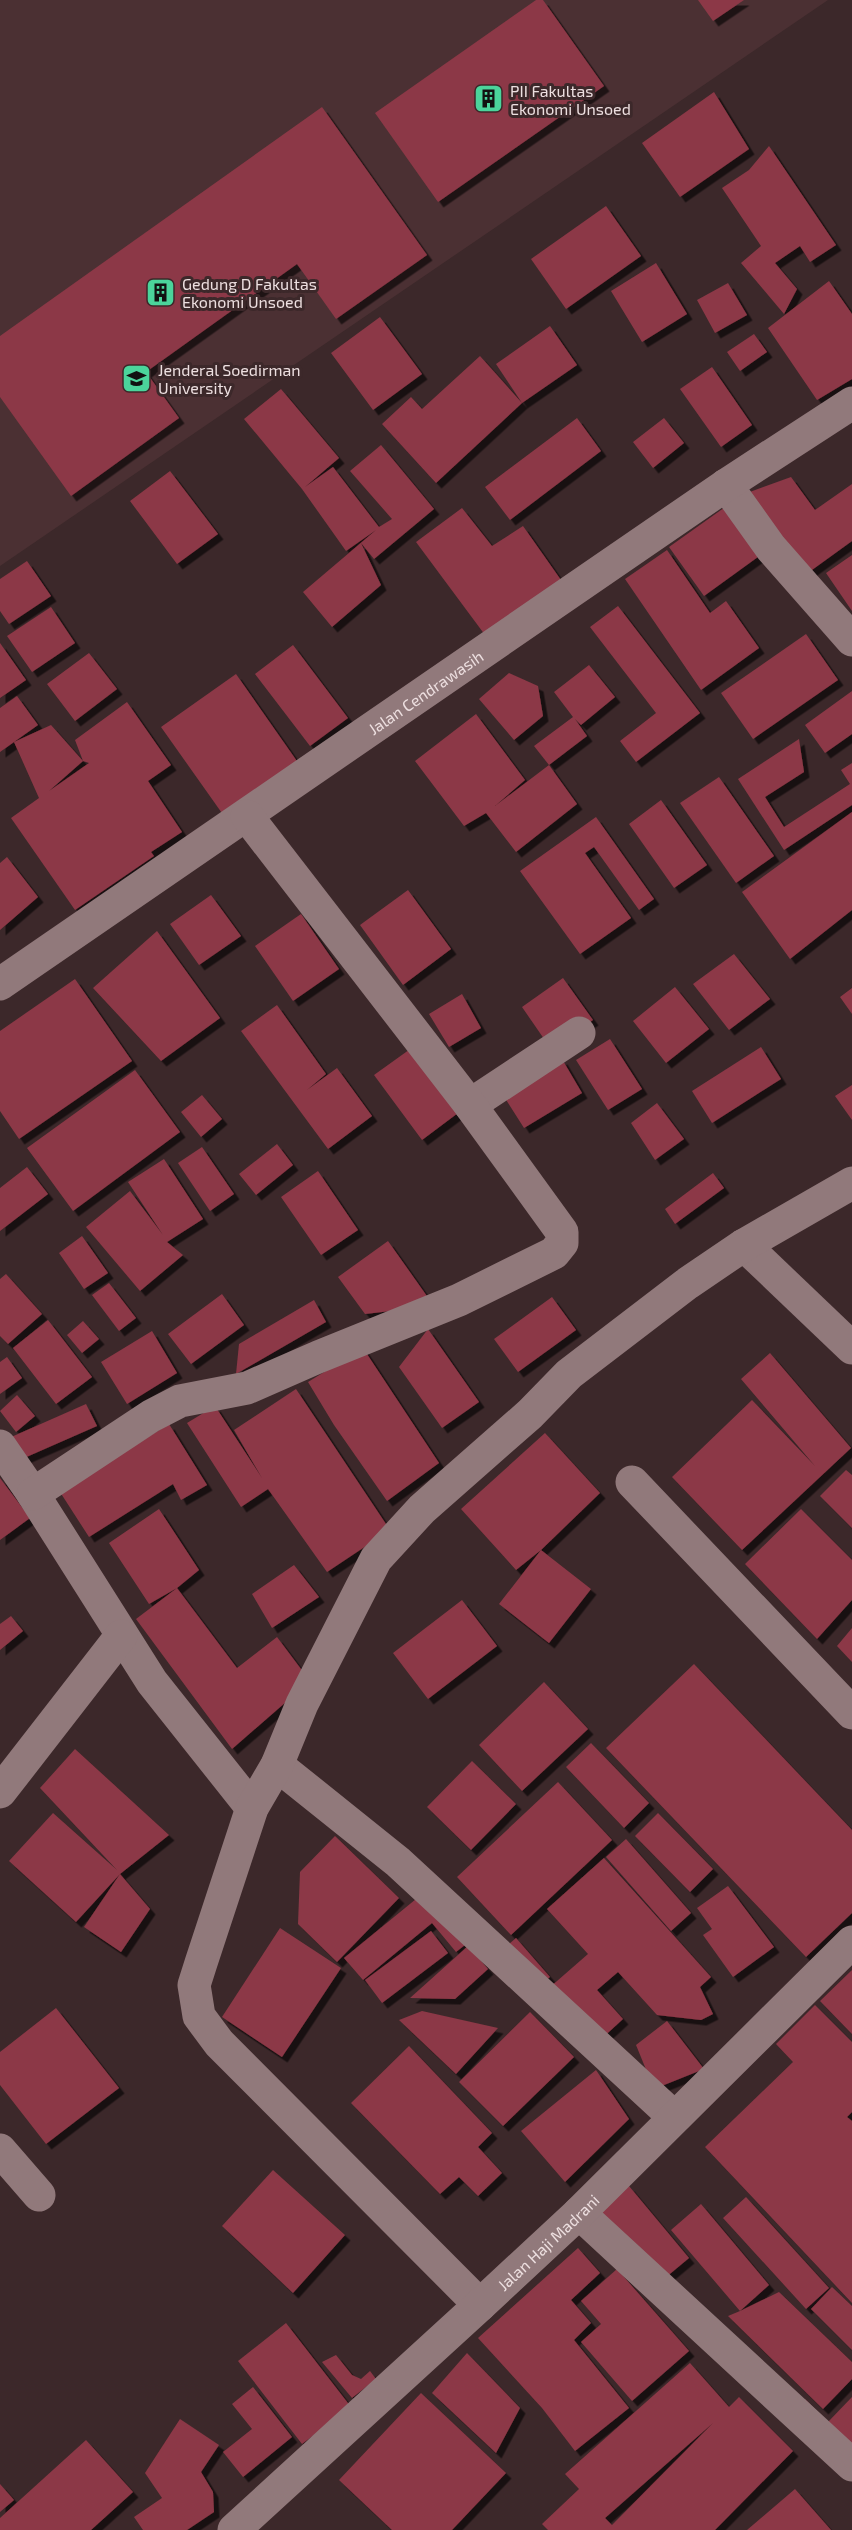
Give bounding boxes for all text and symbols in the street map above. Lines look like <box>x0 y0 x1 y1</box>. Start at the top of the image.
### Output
place label: PII Fakultas Ekonomi Unsoed <box>510 81 631 118</box>
building icon: PII Fakultas Ekonomi Unsoed <box>473 83 505 115</box>
place label: Gedung D Fakultas Ekonomi Unsoed <box>182 274 317 311</box>
building icon: Gedung D Fakultas Ekonomi Unsoed <box>145 276 177 308</box>
place label: Jenderal Soedirman University <box>158 360 301 397</box>
school or university icon: Jenderal Soedirman University <box>121 362 153 394</box>
street label: Jalan Cendrawasih <box>364 646 486 738</box>
street label: Jalan Haji Madrani <box>493 2190 602 2294</box>

